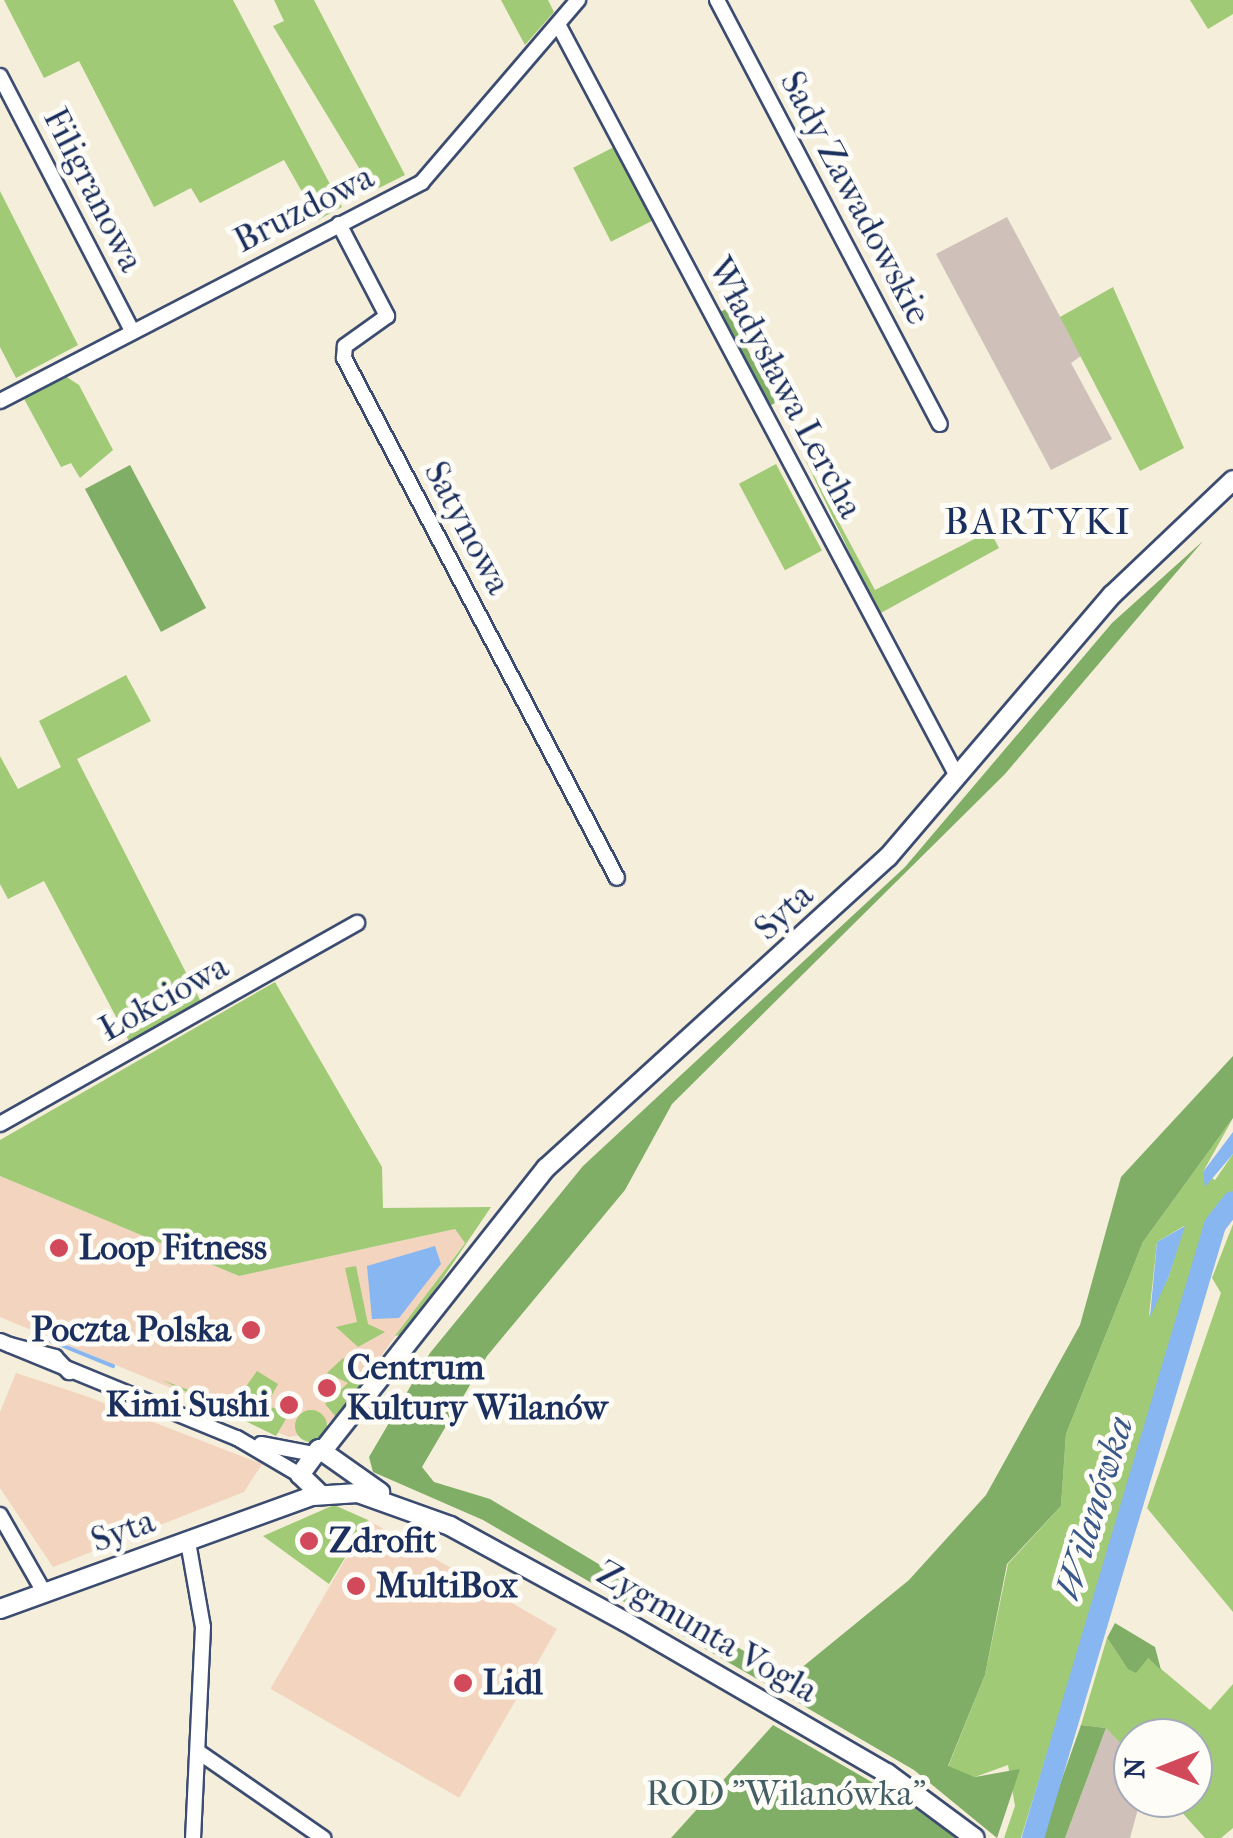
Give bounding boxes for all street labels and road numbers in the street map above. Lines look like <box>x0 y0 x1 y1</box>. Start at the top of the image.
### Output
street label: Sady Zawadowskie <box>771 64 939 332</box>
street label: Filigranowa <box>34 101 152 279</box>
street label: Bruzdowa <box>227 156 381 262</box>
street label: Władysława Lercha <box>699 250 871 526</box>
street label: Satynowa <box>415 454 519 602</box>
street label: Syta <box>746 875 822 949</box>
street label: Łokciowa <box>92 946 236 1050</box>
street label: Syta <box>85 1500 161 1562</box>
street label: Zygmunta Vogla <box>589 1552 825 1712</box>

